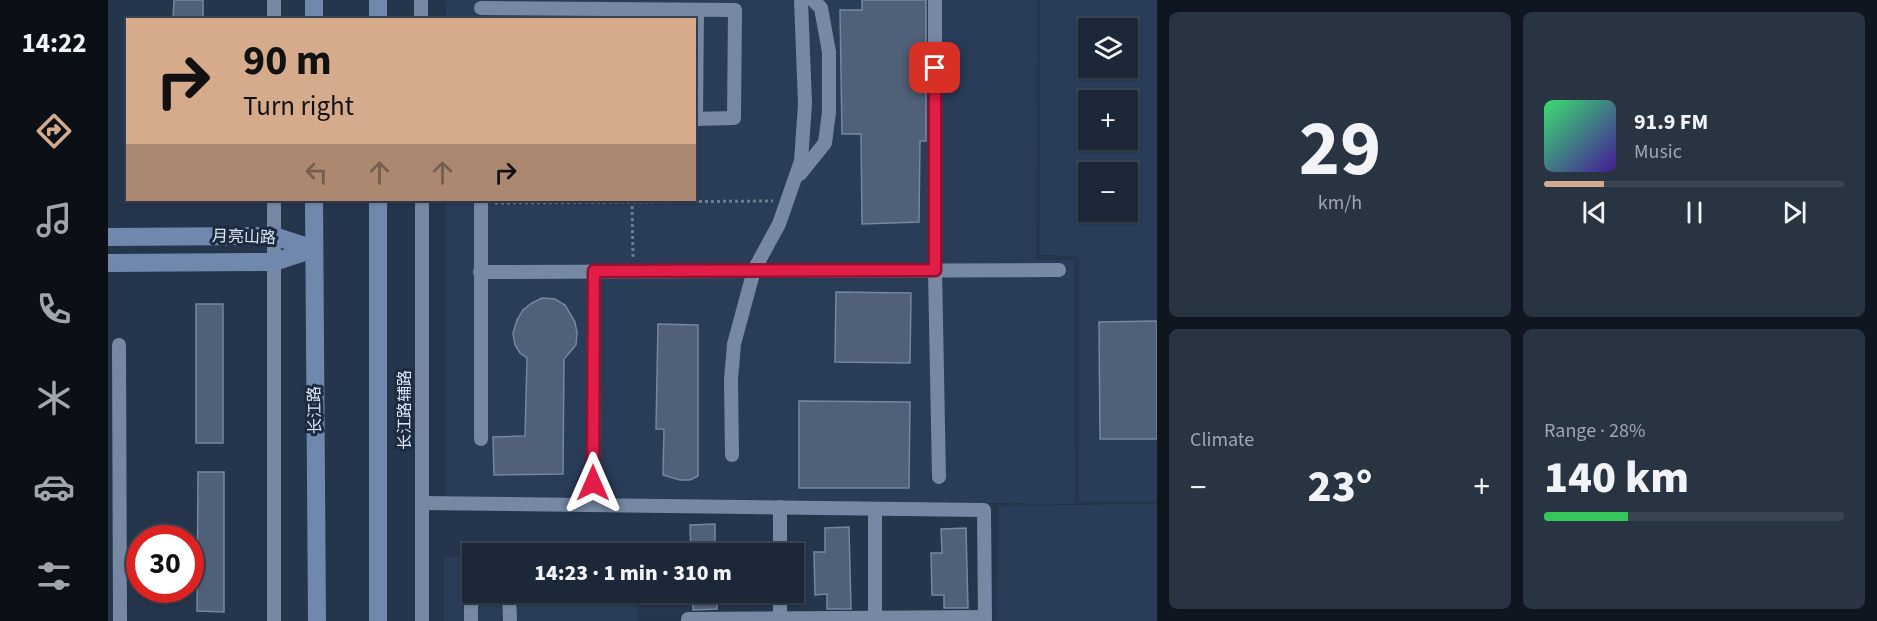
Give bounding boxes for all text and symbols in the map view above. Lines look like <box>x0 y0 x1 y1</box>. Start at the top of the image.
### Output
map controls <box>1078 18 1138 222</box>
button: layers <box>1078 18 1138 78</box>
text: 14:22 <box>21 24 87 63</box>
text: 90 m <box>243 31 332 91</box>
icon: right <box>144 42 222 120</box>
pin <box>909 42 960 93</box>
icon: arrive <box>918 51 951 84</box>
text: Turn right <box>243 87 354 126</box>
button: + <box>1078 90 1138 150</box>
text: 29 <box>1299 94 1381 205</box>
text: 91.9 FM <box>1634 106 1708 138</box>
icon: directions <box>33 110 75 152</box>
text: Music <box>1634 138 1682 166</box>
icon: left <box>300 156 333 189</box>
icon: ahead <box>363 156 396 189</box>
icon: ahead <box>426 156 459 189</box>
icon: right <box>489 156 522 189</box>
button: − <box>1078 162 1138 222</box>
text: km/h <box>1318 189 1362 217</box>
icon: previous <box>1578 196 1611 229</box>
icon: pause <box>1678 196 1711 229</box>
icon: next <box>1778 196 1811 229</box>
icon: music <box>33 199 75 241</box>
street label: 月亮山路 <box>212 225 276 249</box>
icon: phone <box>33 288 75 330</box>
street label: 长江路辅路 <box>394 370 416 450</box>
icon: climate <box>33 377 75 419</box>
street label: 长江路 <box>304 386 326 434</box>
text: Range · 28% <box>1544 417 1645 445</box>
text: Climate <box>1190 426 1254 454</box>
text: 140 km <box>1544 446 1689 510</box>
position arrow <box>561 451 625 515</box>
text: 23° <box>1308 455 1372 519</box>
text: − <box>1190 464 1206 511</box>
text: + <box>1474 464 1490 511</box>
icon: car <box>33 466 75 508</box>
speed limit sign: 30 <box>126 525 204 603</box>
icon: filters <box>33 555 75 597</box>
text: 14:23 · 1 min · 310 m <box>534 557 732 589</box>

